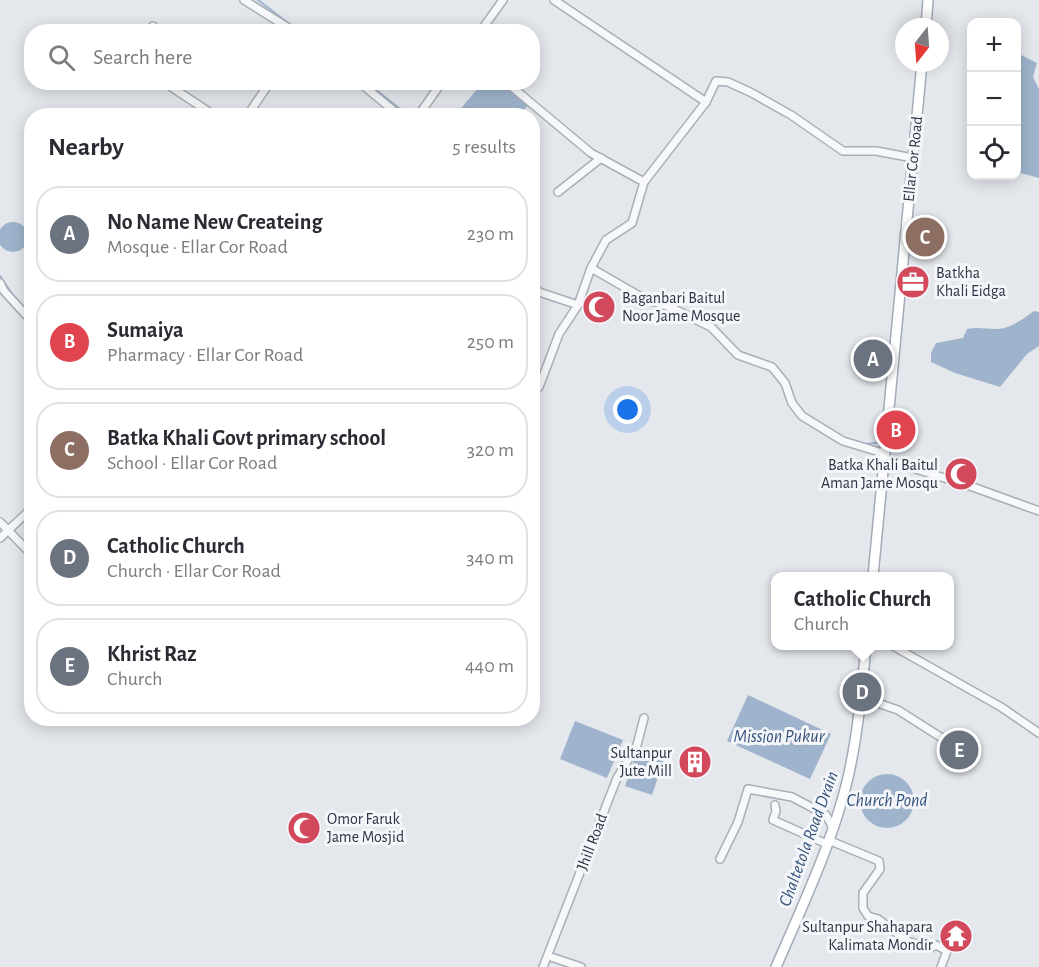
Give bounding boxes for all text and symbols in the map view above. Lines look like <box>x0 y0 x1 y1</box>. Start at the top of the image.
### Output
north arrow <box>895 18 949 72</box>
map controls <box>967 18 1021 180</box>
button: + <box>967 18 1021 72</box>
search box <box>24 24 540 90</box>
icon: search <box>45 41 78 74</box>
text: Search here <box>93 46 192 68</box>
button: − <box>967 72 1021 126</box>
street label: Ellar Cor Road <box>901 115 925 203</box>
button: locate <box>967 126 1021 180</box>
text: Nearby <box>48 134 124 160</box>
text: 5 results <box>452 137 516 157</box>
text: No Name New Createing <box>107 211 323 233</box>
pin: C <box>906 214 944 260</box>
text: A <box>64 224 76 244</box>
text: 230 m <box>467 224 514 244</box>
text: Mosque · Ellar Cor Road <box>107 237 288 257</box>
office icon: Batkha Khali Eidga <box>895 264 931 300</box>
place label: Batkha Khali Eidga <box>936 265 1006 299</box>
mosque icon: Baganbari Baitul Noor Jame Mosque <box>581 289 617 325</box>
place label: Baganbari Baitul Noor Jame Mosque <box>622 290 740 324</box>
text: Sumaiya <box>107 319 184 341</box>
text: B <box>64 332 75 352</box>
text: 250 m <box>467 332 514 352</box>
pin: A <box>854 336 892 382</box>
text: Pharmacy · Ellar Cor Road <box>107 345 303 365</box>
your location <box>613 395 642 424</box>
pin: B <box>876 408 916 452</box>
text: Batka Khali Govt primary school <box>107 427 386 449</box>
text: C <box>64 440 75 460</box>
text: 320 m <box>467 440 514 460</box>
text: School · Ellar Cor Road <box>107 453 277 473</box>
mosque icon: Batka Khali Baitul Aman Jame Mosqu <box>943 456 979 492</box>
place label: Batka Khali Baitul Aman Jame Mosqu <box>821 457 938 491</box>
text: Catholic Church <box>107 535 245 557</box>
text: D <box>63 548 76 568</box>
text: 340 m <box>466 548 514 568</box>
text: Church · Ellar Cor Road <box>107 561 281 581</box>
popup <box>771 572 954 650</box>
text: Catholic Church <box>794 588 931 610</box>
text: Church <box>794 614 849 634</box>
text: Khrist Raz <box>107 643 197 665</box>
text: E <box>64 656 75 676</box>
text: 440 m <box>465 656 514 676</box>
text: Church <box>107 669 162 689</box>
pin: D <box>842 670 882 714</box>
water label: Mission Pukur <box>733 728 826 746</box>
pin: E <box>940 728 978 772</box>
building icon: Sultanpur Jute Mill <box>677 744 713 780</box>
place label: Sultanpur Jute Mill <box>610 745 673 779</box>
water label: Chaltetola Road Drain <box>776 769 842 909</box>
water label: Church Pond <box>847 792 927 810</box>
mosque icon: Omor Faruk Jame Mosjid <box>286 810 322 846</box>
place label: Omor Faruk Jame Mosjid <box>327 811 404 846</box>
street label: Jhill Road <box>574 811 610 873</box>
temple icon: Sultanpur Shahapara Kalimata Mondir <box>938 918 974 954</box>
place label: Sultanpur Shahapara Kalimata Mondir <box>802 919 934 953</box>

